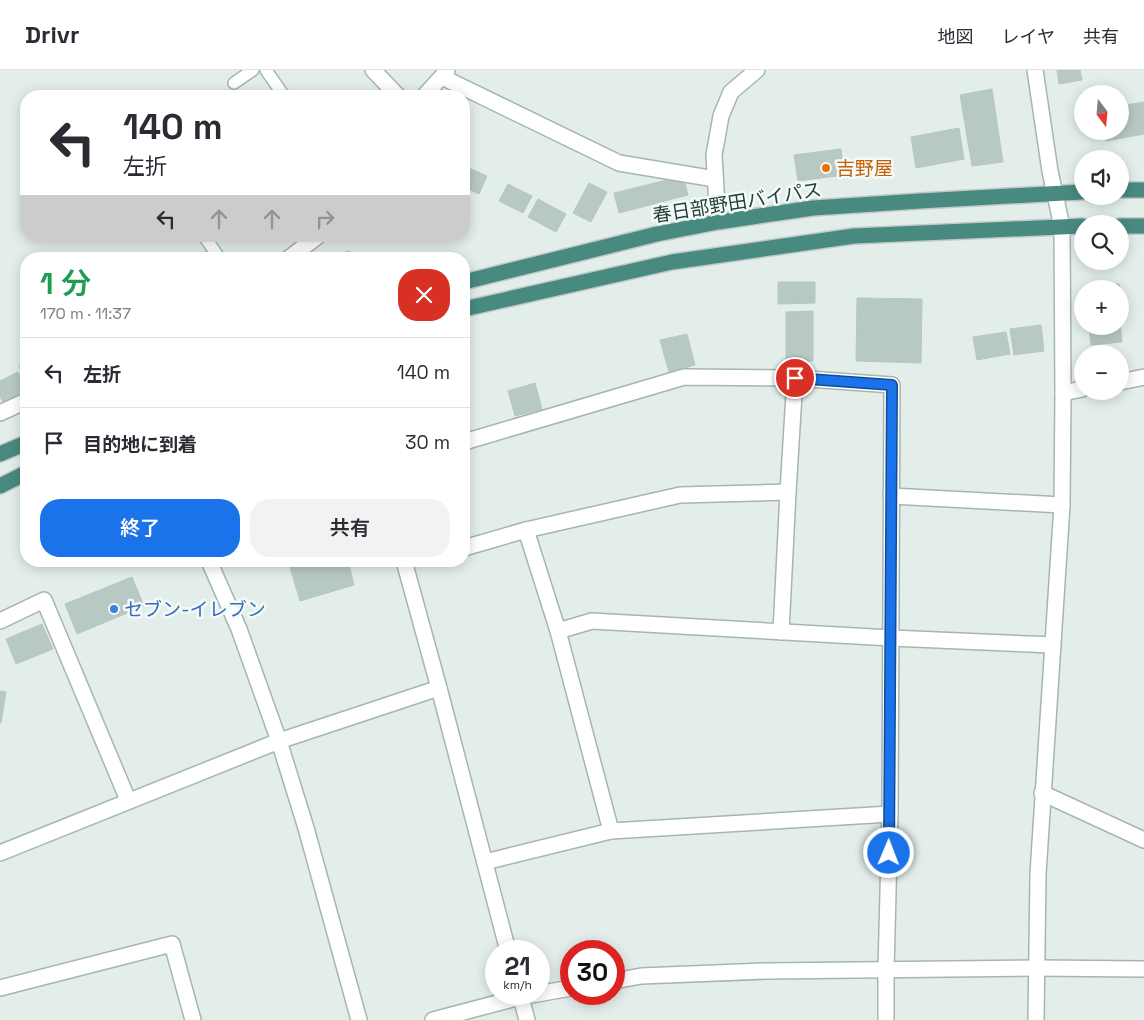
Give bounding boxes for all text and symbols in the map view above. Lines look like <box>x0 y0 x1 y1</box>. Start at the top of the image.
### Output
text: Drivr <box>25 19 80 50</box>
text: 地図 <box>938 25 974 48</box>
text: レイヤ <box>1002 25 1055 48</box>
text: 共有 <box>1083 25 1119 48</box>
north arrow <box>1074 85 1129 140</box>
map controls <box>1074 85 1129 400</box>
text: 140 m <box>123 105 223 149</box>
icon: left <box>40 110 105 175</box>
button: sound <box>1074 150 1129 205</box>
text: 左折 <box>123 152 167 180</box>
place label: 吉野屋 <box>836 156 893 181</box>
marker: 吉野屋 <box>820 162 832 174</box>
street label: 春日部野田バイパス <box>651 177 823 228</box>
icon: left <box>152 205 180 233</box>
icon: ahead <box>205 205 233 233</box>
icon: ahead <box>258 205 286 233</box>
icon: right <box>311 205 339 233</box>
button: search <box>1074 215 1129 270</box>
text: 1 分 <box>40 264 91 303</box>
button: close <box>398 269 450 321</box>
button: + <box>1074 280 1129 335</box>
text: 170 m · 11:37 <box>40 303 131 324</box>
button: − <box>1074 345 1129 400</box>
pin <box>774 357 816 399</box>
icon: left <box>40 359 68 387</box>
text: 140 m <box>397 360 450 385</box>
text: 左折 <box>83 362 121 387</box>
icon: arrive <box>781 364 809 392</box>
icon: arrive <box>40 429 68 457</box>
text: 30 m <box>405 430 450 455</box>
text: 目的地に到着 <box>83 432 197 457</box>
button: 終了 <box>40 499 240 557</box>
button: 共有 <box>250 499 450 557</box>
place label: セブン-イレブン <box>124 597 266 622</box>
marker: セブン-イレブン <box>108 603 120 615</box>
position arrow <box>862 826 914 878</box>
speed limit sign: 30 <box>560 940 625 1005</box>
text: 21 <box>504 950 531 982</box>
text: km/h <box>503 977 532 993</box>

